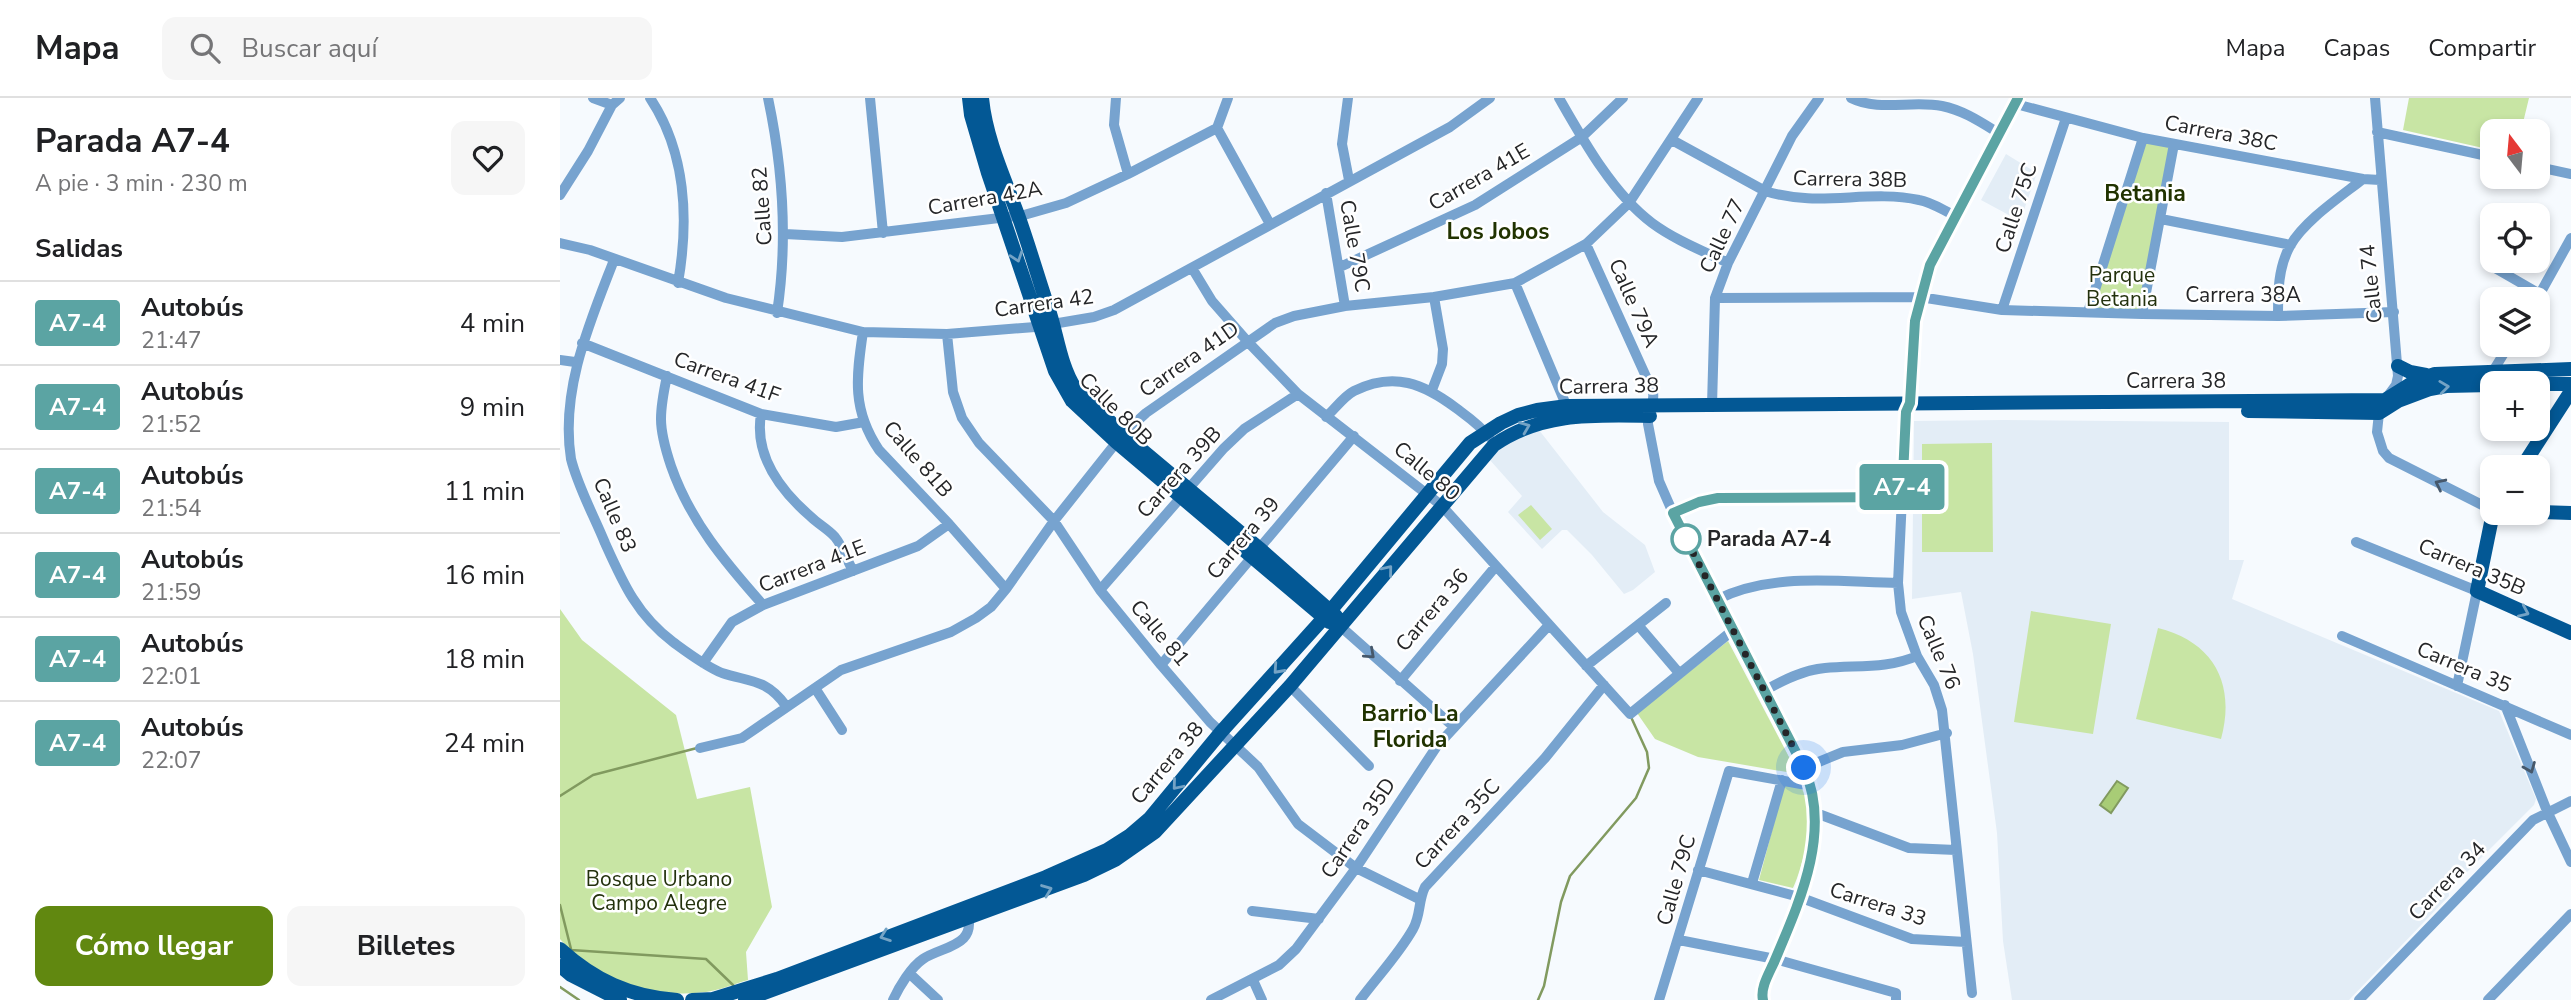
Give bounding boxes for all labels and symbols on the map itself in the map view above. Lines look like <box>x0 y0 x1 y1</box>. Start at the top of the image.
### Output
street label: Carrera 38C <box>2162 108 2280 158</box>
north arrow <box>2480 119 2550 189</box>
street label: Carrera 41E <box>1423 137 1535 217</box>
street label: Calle 75C <box>1988 159 2044 257</box>
street label: Carrera 38B <box>1793 164 1907 194</box>
street label: Calle 82 <box>745 166 779 246</box>
street label: Carrera 42A <box>926 174 1044 222</box>
district label: Betania <box>2104 178 2186 209</box>
street label: Calle 77 <box>1693 194 1751 278</box>
street label: Calle 79C <box>1333 198 1377 294</box>
district label: Los Jobos <box>1446 216 1550 247</box>
street label: Calle 74 <box>2353 243 2389 325</box>
one-way arrow <box>1009 250 1023 263</box>
street label: Calle 79A <box>1602 254 1666 352</box>
park label: Parque Betania <box>2086 261 2158 313</box>
street label: Carrera 38A <box>2185 281 2301 309</box>
street label: Carrera 42 <box>992 282 1096 324</box>
street label: Carrera 41D <box>1134 314 1244 404</box>
street label: Carrera 41F <box>670 345 784 409</box>
street label: Calle 80B <box>1073 366 1159 452</box>
street label: Carrera 38 <box>2126 367 2226 395</box>
street label: Carrera 38 <box>1559 371 1659 401</box>
one-way arrow <box>2438 380 2450 395</box>
street label: Calle 81B <box>877 415 959 503</box>
street label: Carrera 39B <box>1130 420 1228 524</box>
one-way arrow <box>1518 422 1530 436</box>
street label: Calle 80 <box>1388 435 1466 507</box>
line badge: A7-4 <box>1853 464 1951 510</box>
street label: Calle 83 <box>587 473 643 557</box>
one-way arrow <box>2435 478 2447 492</box>
street label: Carrera 39 <box>1200 491 1286 585</box>
marker: Parada A7-4 <box>1671 524 1701 554</box>
place label: Parada A7-4 <box>1707 525 1831 553</box>
street label: Carrera 35B <box>2414 532 2530 602</box>
street label: Carrera 41E <box>755 533 869 599</box>
street label: Carrera 36 <box>1389 563 1475 657</box>
one-way arrow <box>1380 566 1393 578</box>
street label: Calle 81 <box>1124 594 1196 672</box>
one-way arrow <box>2517 604 2529 618</box>
street label: Calle 76 <box>1911 610 1967 694</box>
street label: Carrera 35 <box>2412 635 2516 699</box>
one-way arrow <box>1362 646 1375 658</box>
one-way arrow <box>1274 661 1286 674</box>
district label: Barrio La Florida <box>1361 698 1459 755</box>
street label: Carrera 38 <box>1124 716 1210 810</box>
your location <box>1786 750 1821 785</box>
one-way arrow <box>2522 762 2536 774</box>
street label: Carrera 35D <box>1314 772 1402 884</box>
street label: Carrera 35C <box>1408 773 1506 875</box>
one-way arrow <box>1173 777 1186 789</box>
street label: Calle 79C <box>1650 831 1702 929</box>
street label: Carrera 34 <box>2402 835 2492 927</box>
park label: Bosque Urbano Campo Alegre <box>586 865 732 917</box>
street label: Carrera 33 <box>1826 875 1930 933</box>
one-way arrow <box>1040 884 1052 898</box>
one-way arrow <box>880 928 892 942</box>

